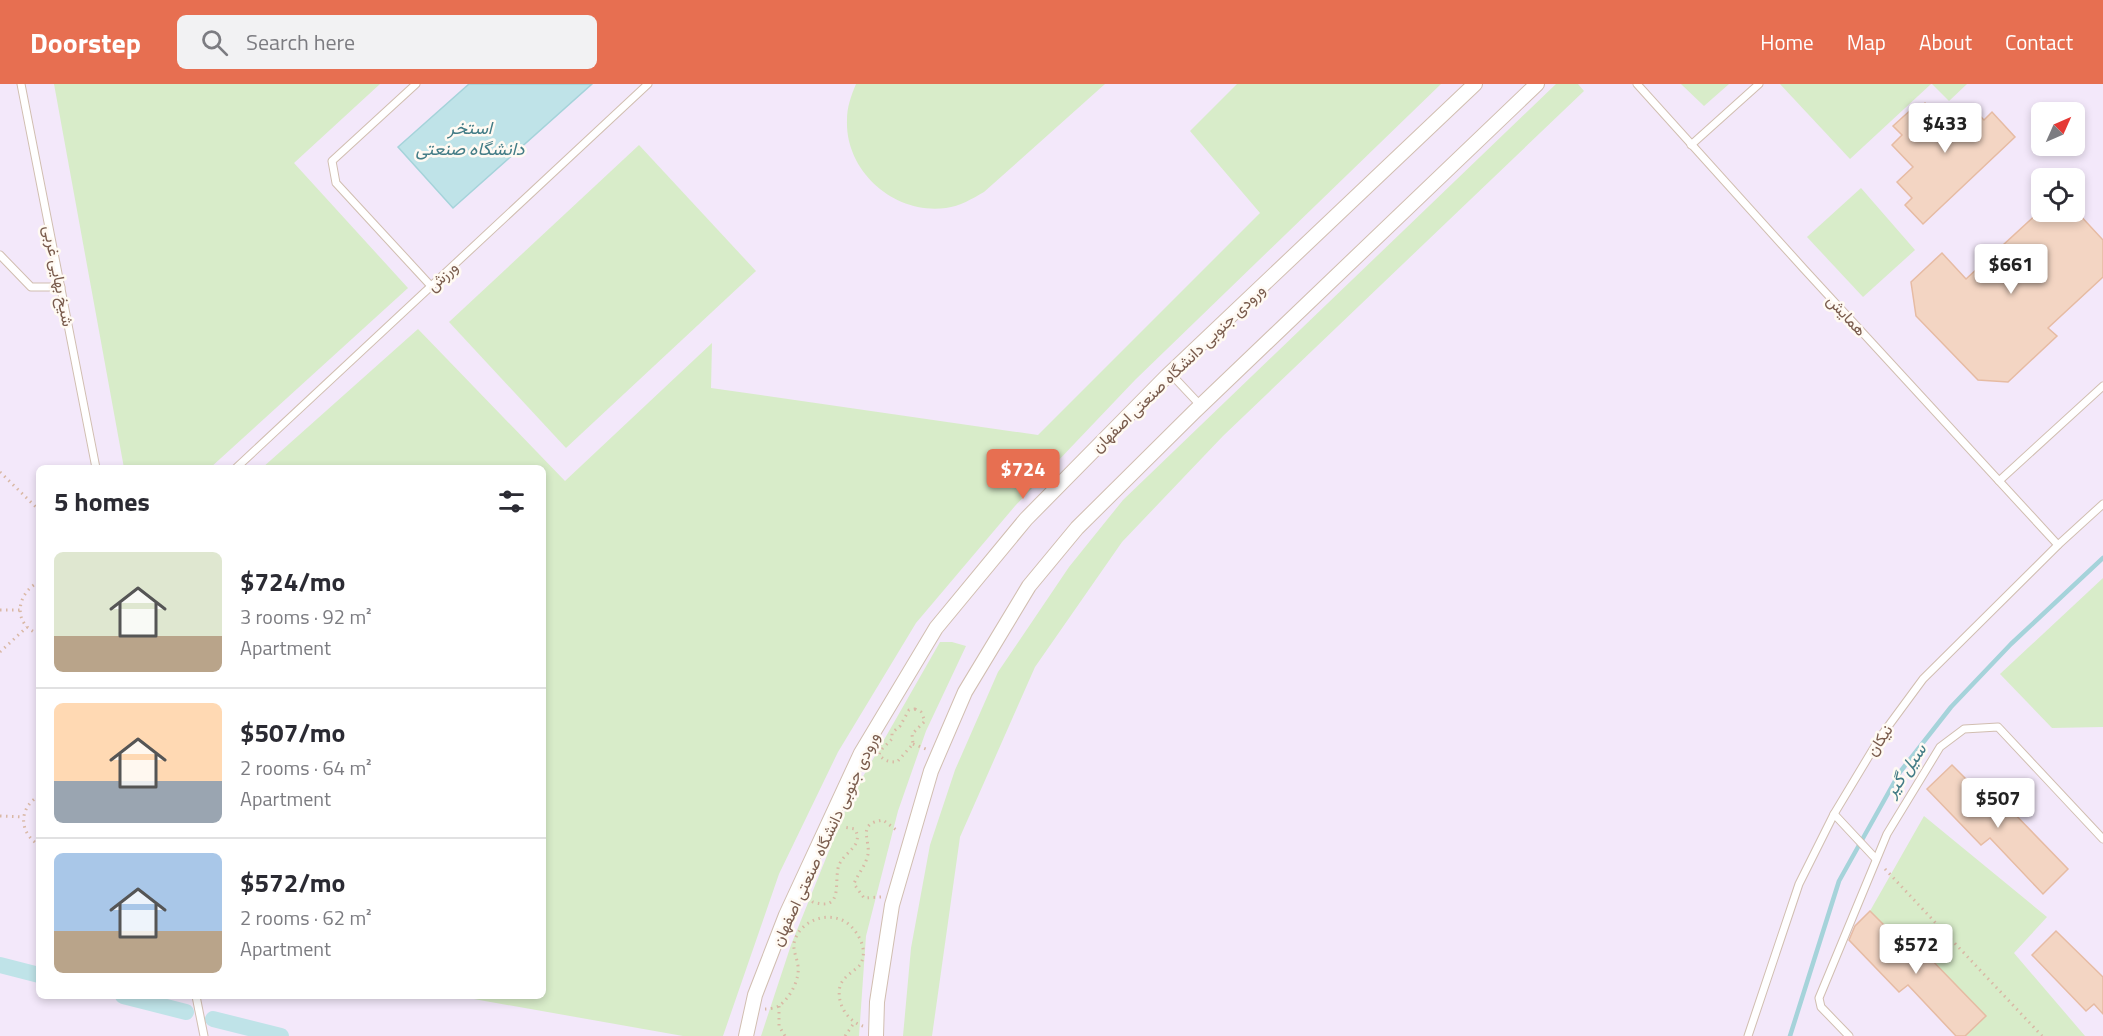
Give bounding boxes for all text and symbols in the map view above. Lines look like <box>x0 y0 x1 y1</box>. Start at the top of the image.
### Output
search box <box>177 15 597 69</box>
text: Doorstep <box>30 21 141 64</box>
text: Search here <box>246 25 355 59</box>
icon: search <box>198 26 231 59</box>
text: Home <box>1760 26 1814 58</box>
text: Map <box>1847 26 1886 58</box>
text: About <box>1919 26 1972 58</box>
text: Contact <box>2005 26 2073 58</box>
north arrow <box>2031 102 2085 156</box>
map controls <box>2031 102 2085 222</box>
pin: $433 <box>1909 103 1981 154</box>
text: $433 <box>1923 107 1967 138</box>
water label: استخر دانشگاه صنعتی <box>416 114 525 162</box>
button: locate <box>2031 168 2085 222</box>
street label: شیخ بهایی غربی <box>37 223 81 329</box>
pin: $661 <box>1975 244 2047 295</box>
text: $661 <box>1989 248 2033 279</box>
street label: ورزش <box>421 255 463 297</box>
street label: ورودی جنوبی دانشگاه صنعتی اصفهان <box>1086 278 1270 458</box>
street label: همایش <box>1821 289 1873 341</box>
pin: $724 <box>987 449 1059 500</box>
text: $724 <box>1001 453 1045 484</box>
text: 5 homes <box>54 482 150 521</box>
icon: filters <box>495 485 528 518</box>
text: $724/mo <box>240 562 345 601</box>
icon: home <box>102 576 174 648</box>
text: 3 rooms · 92 m² <box>240 601 372 632</box>
text: Apartment <box>240 632 331 663</box>
text: $507/mo <box>240 713 345 752</box>
street label: نیکان <box>1860 719 1898 761</box>
icon: home <box>102 727 174 799</box>
street label: ورودی جنوبی دانشگاه صنعتی اصفهان <box>765 728 885 950</box>
water label: سیل گیر <box>1877 737 1933 803</box>
text: 2 rooms · 64 m² <box>240 752 372 783</box>
pin: $507 <box>1962 778 2034 829</box>
text: $507 <box>1976 782 2020 813</box>
text: Apartment <box>240 783 331 814</box>
text: $572/mo <box>240 863 345 902</box>
icon: home <box>102 877 174 949</box>
text: 2 rooms · 62 m² <box>240 902 372 933</box>
pin: $572 <box>1880 924 1952 975</box>
text: $572 <box>1894 928 1938 959</box>
text: Apartment <box>240 933 331 964</box>

